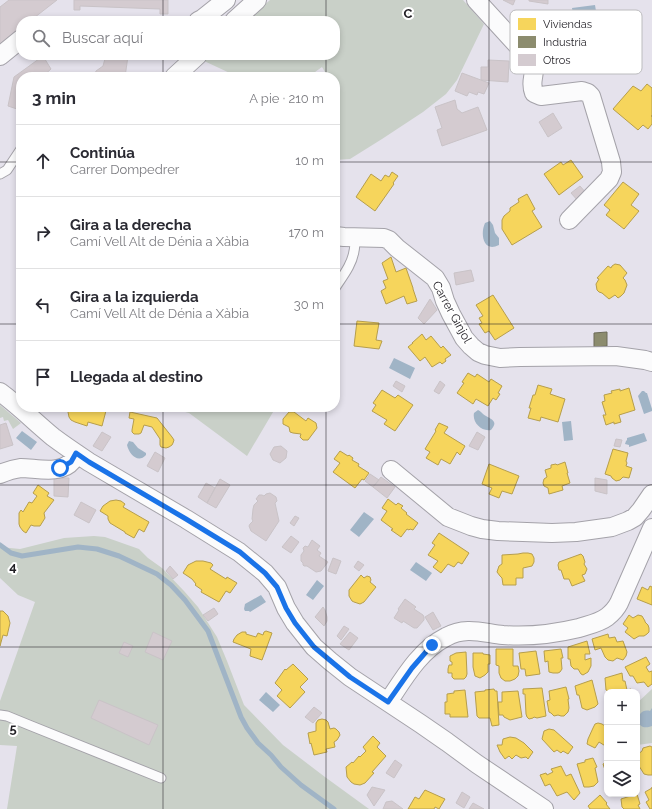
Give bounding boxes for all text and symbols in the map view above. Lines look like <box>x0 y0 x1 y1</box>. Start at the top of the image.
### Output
text: C <box>404 6 413 21</box>
legend <box>510 10 642 74</box>
search box <box>16 16 340 60</box>
text: Viviendas <box>543 18 592 31</box>
icon: search <box>30 27 52 49</box>
text: Buscar aquí <box>62 29 143 47</box>
text: Industria <box>543 36 587 49</box>
text: Otros <box>543 54 571 67</box>
text: 3 min <box>32 88 76 108</box>
text: A pie · 210 m <box>249 91 324 106</box>
text: Continúa <box>70 144 135 162</box>
icon: ahead <box>32 150 54 172</box>
text: 10 m <box>295 153 324 168</box>
text: Carrer Dompedrer <box>70 162 179 177</box>
text: Gira a la derecha <box>70 216 191 234</box>
icon: right <box>32 222 54 244</box>
text: 170 m <box>288 225 324 240</box>
text: Camí Vell Alt de Dénia a Xàbia <box>70 234 249 249</box>
street label: Carrer Ginjol <box>429 279 475 346</box>
text: Gira a la izquierda <box>70 288 199 306</box>
icon: left <box>32 294 54 316</box>
text: 30 m <box>294 297 324 312</box>
text: Camí Vell Alt de Dénia a Xàbia <box>70 306 249 321</box>
icon: arrive <box>32 366 54 388</box>
text: Llegada al destino <box>70 368 203 386</box>
route start <box>51 459 69 477</box>
text: 4 <box>9 559 17 574</box>
route end <box>423 636 441 654</box>
map controls <box>604 689 640 797</box>
button: + <box>604 689 640 725</box>
text: 5 <box>9 721 17 736</box>
button: − <box>604 725 640 761</box>
button: layers <box>604 761 640 797</box>

